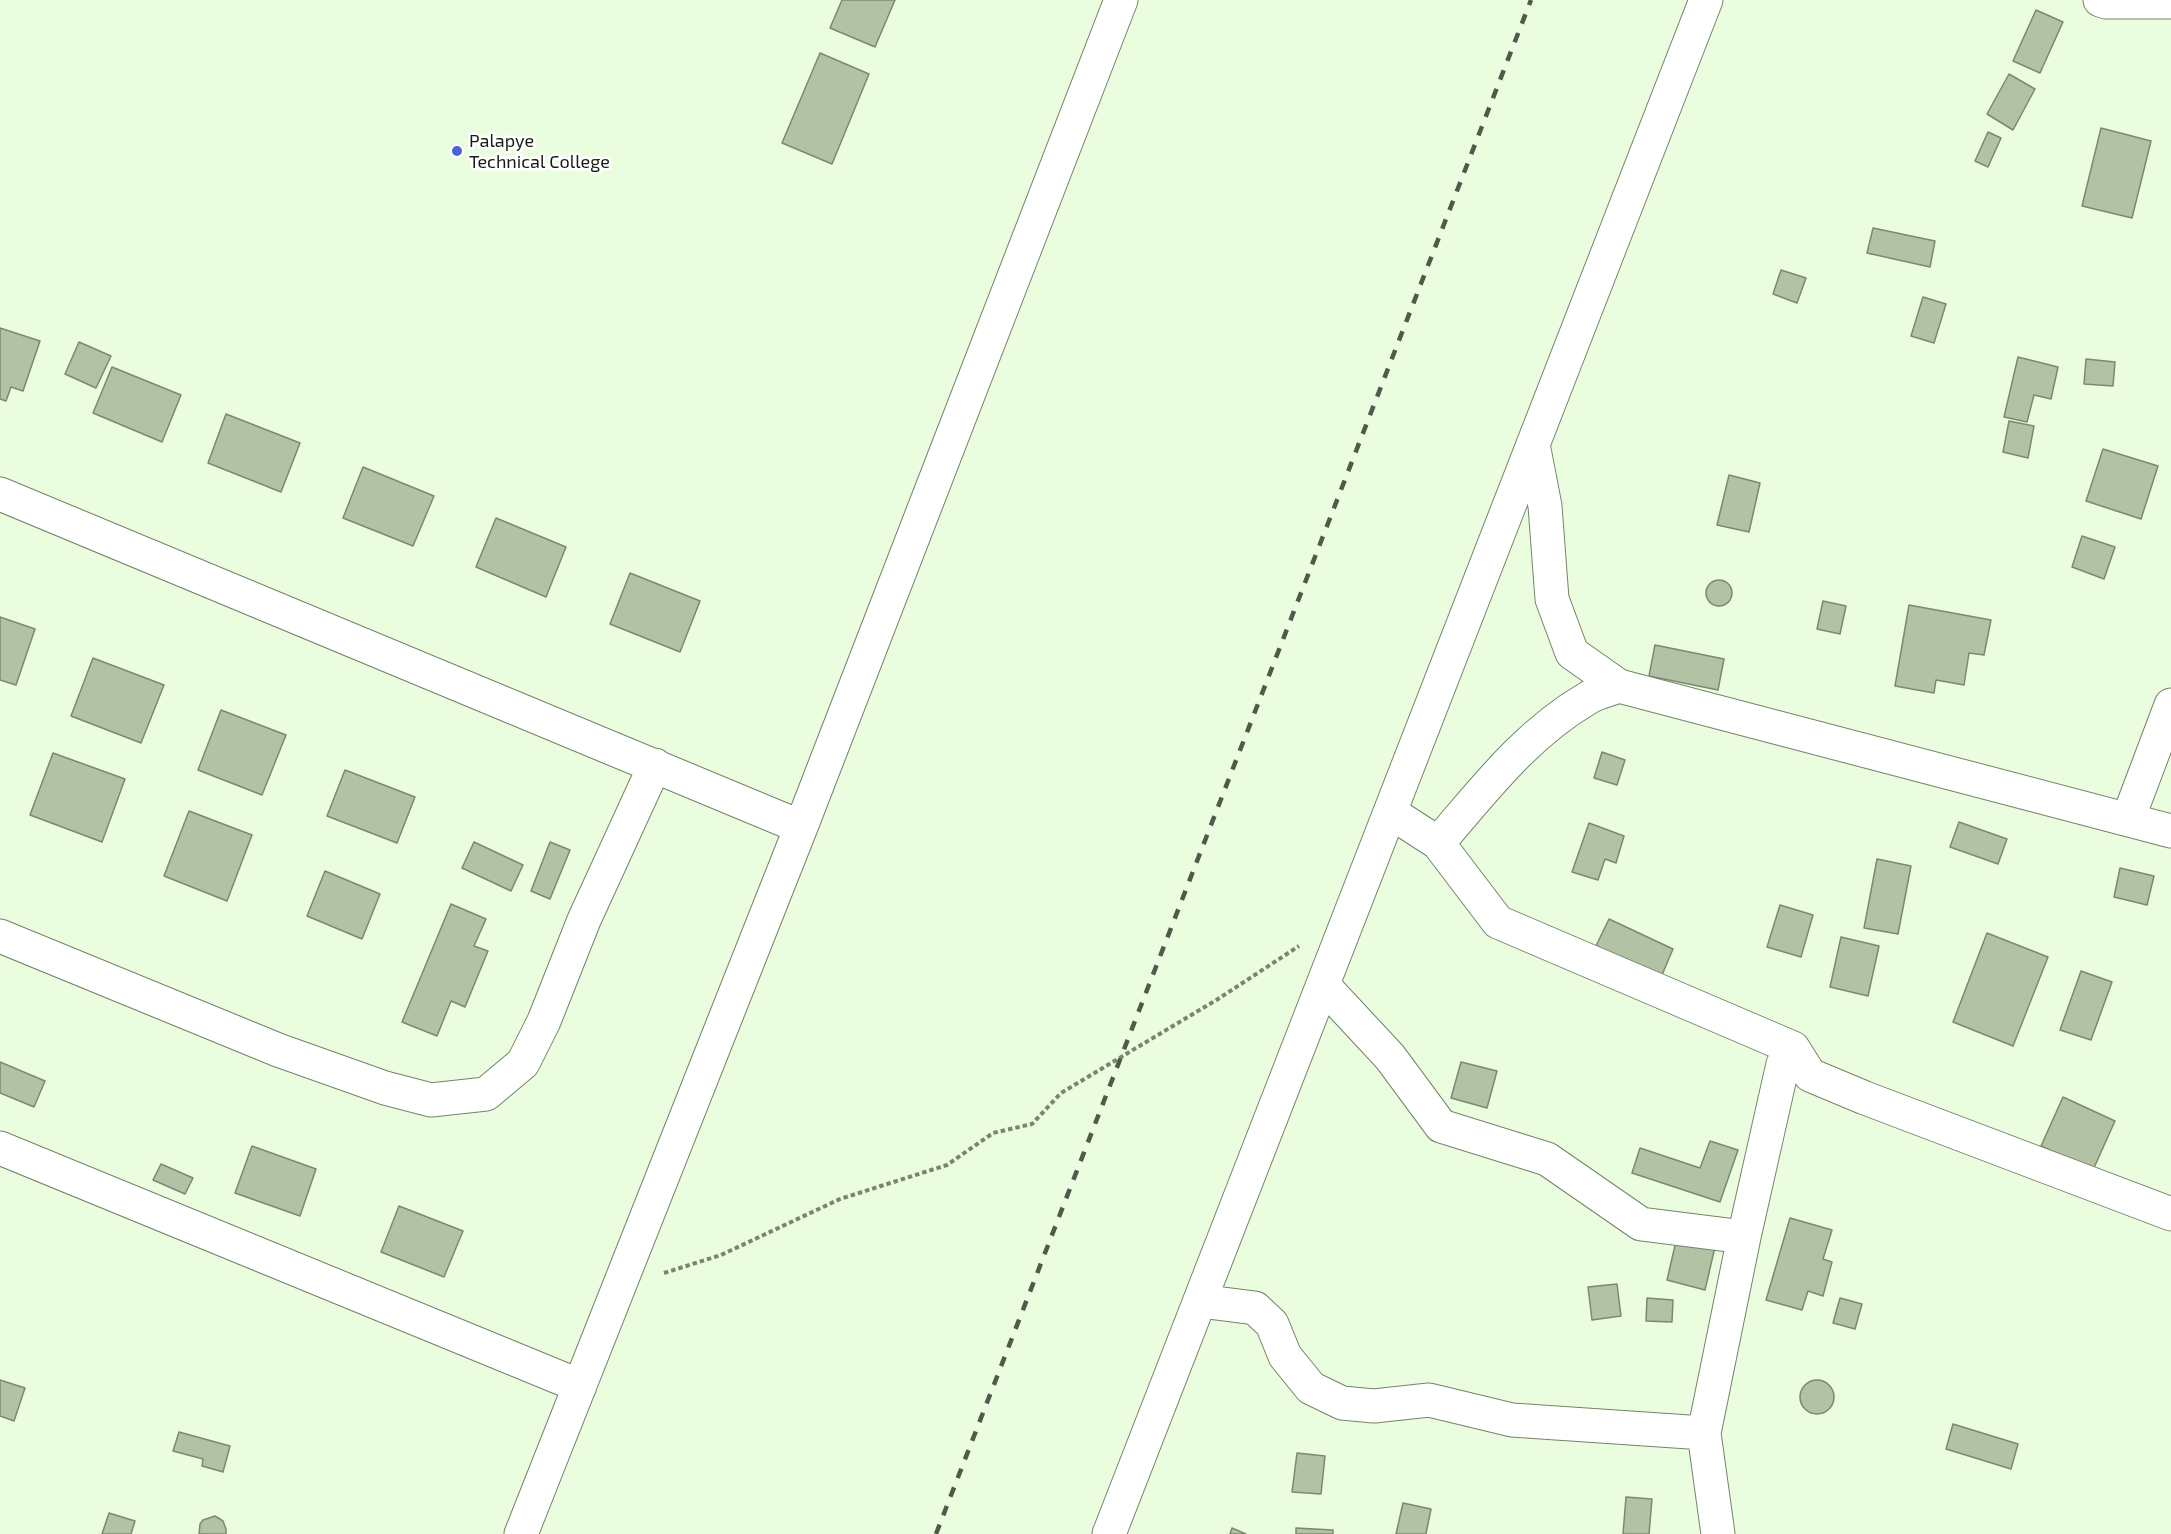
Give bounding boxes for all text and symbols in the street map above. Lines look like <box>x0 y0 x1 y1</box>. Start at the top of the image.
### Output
place label: Palapye Technical College <box>469 130 610 172</box>
marker: Palapye Technical College <box>450 144 464 158</box>

